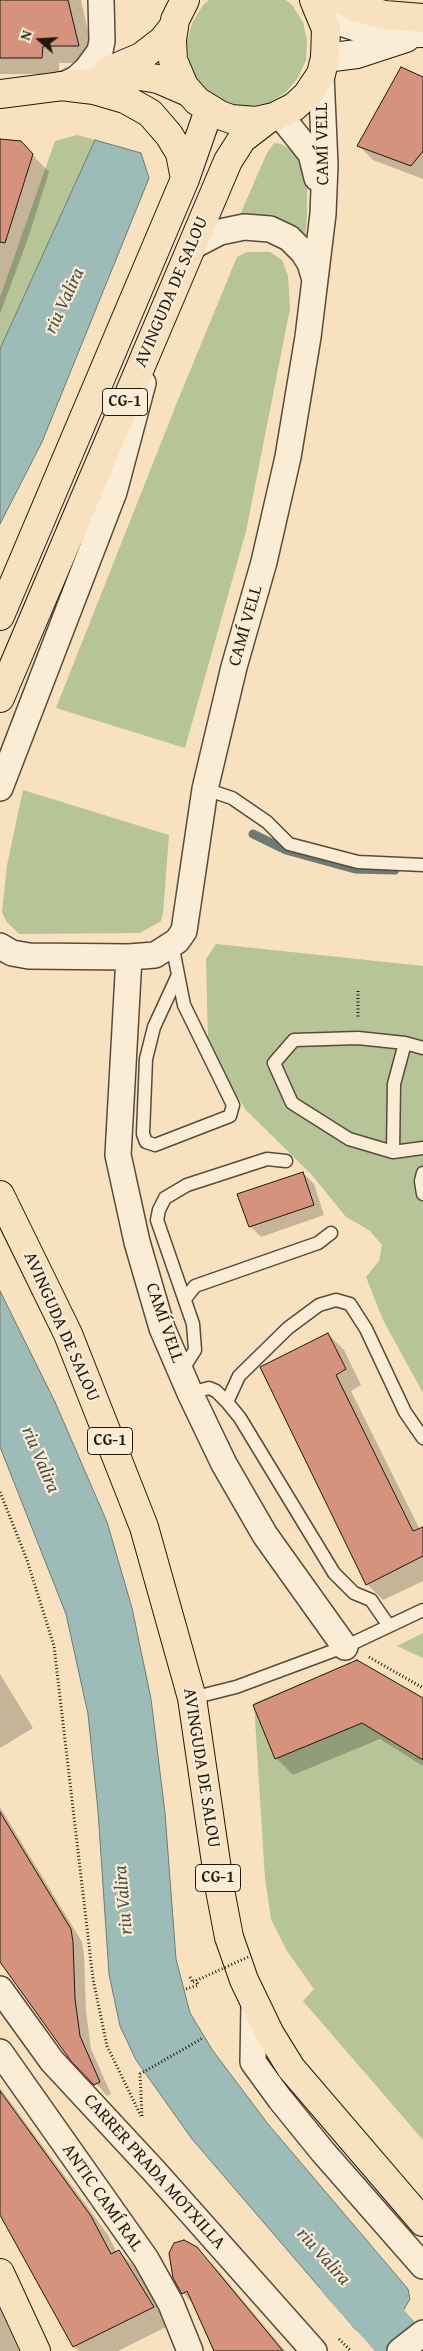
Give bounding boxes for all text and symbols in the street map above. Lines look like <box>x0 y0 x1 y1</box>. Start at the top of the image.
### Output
north arrow <box>15 15 65 65</box>
text: N <box>15 27 37 43</box>
street label: CAMÍ VELL <box>311 102 335 186</box>
street label: AVINGUDA DE SALOU <box>130 213 214 371</box>
water label: riu Valira <box>40 265 90 337</box>
road number: CG-1 <box>102 388 148 416</box>
street label: CAMÍ VELL <box>224 583 268 669</box>
street label: AVINGUDA DE SALOU <box>18 1249 104 1405</box>
street label: CAMÍ VELL <box>140 1280 188 1366</box>
water label: riu Valira <box>16 1424 64 1496</box>
road number: CG-1 <box>88 1428 132 1454</box>
street label: AVINGUDA DE SALOU <box>178 1686 224 1850</box>
water label: riu Valira <box>110 1864 138 1936</box>
road number: CG-1 <box>196 1865 240 1892</box>
street label: CARRER PRADA MOTXILLA <box>79 2090 229 2254</box>
street label: ANTIC CAMÍ RAL <box>57 2140 147 2256</box>
water label: riu Valira <box>291 2224 355 2290</box>

